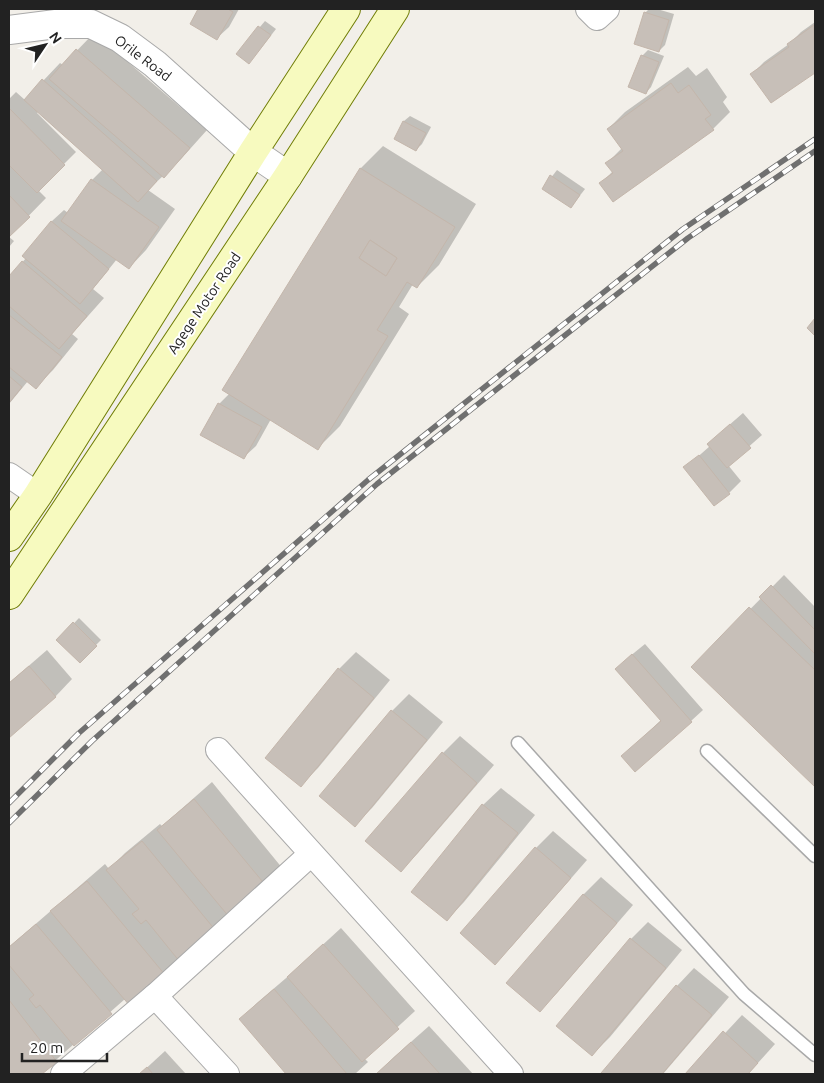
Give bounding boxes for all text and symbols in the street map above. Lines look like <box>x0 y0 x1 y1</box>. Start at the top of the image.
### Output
north arrow <box>20 20 70 70</box>
text: N <box>46 29 65 46</box>
street label: Orile Road <box>112 32 174 84</box>
street label: Agege Motor Road <box>164 249 244 357</box>
scale bar <box>22 1030 108 1062</box>
text: 20 m <box>30 1039 63 1056</box>

